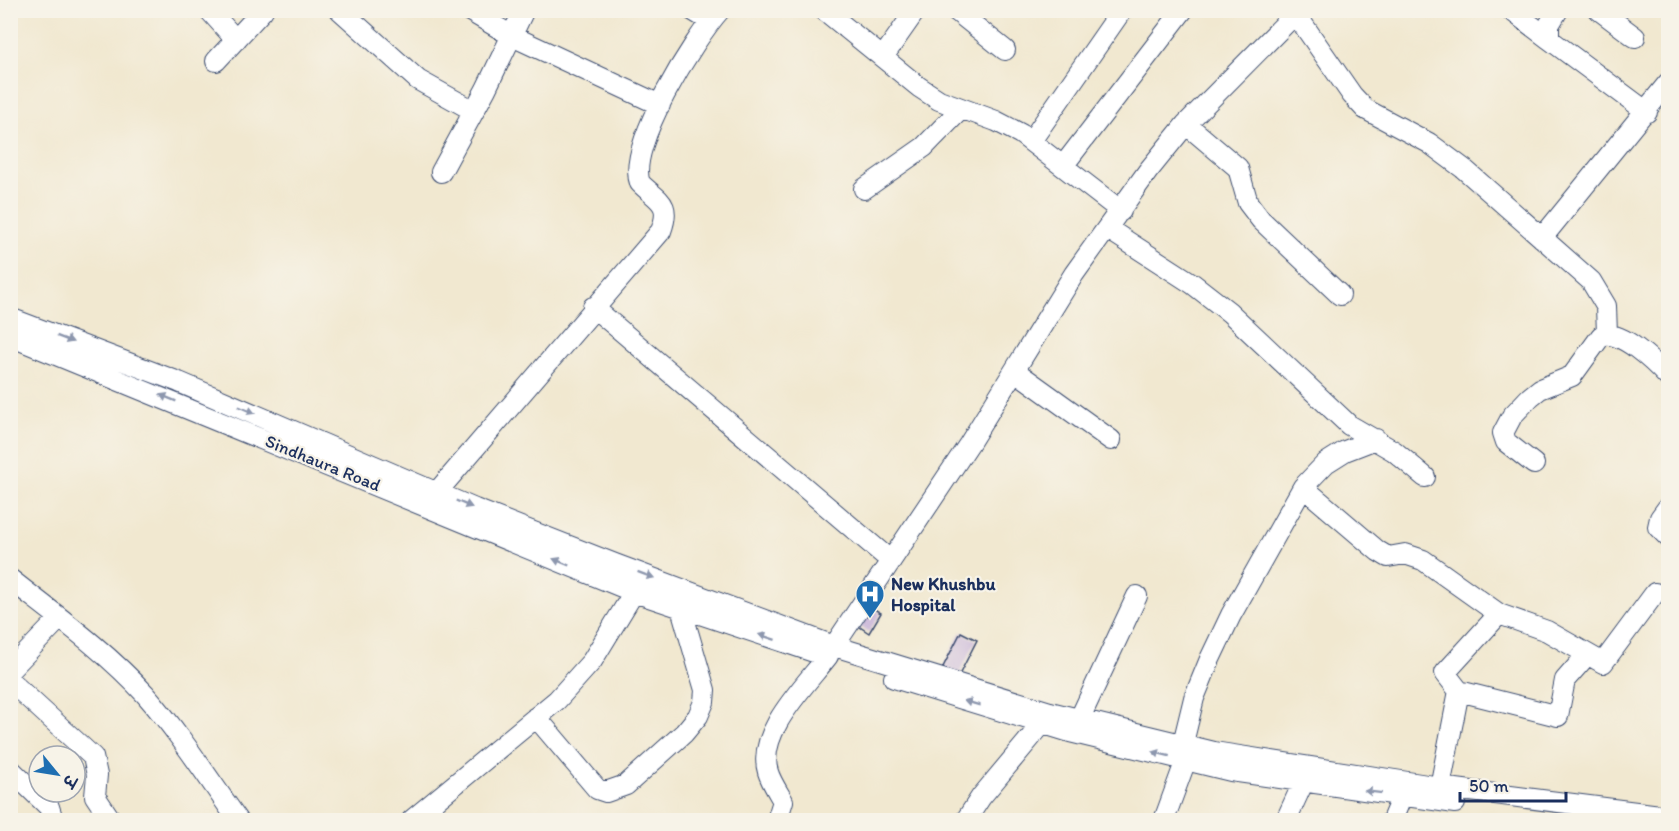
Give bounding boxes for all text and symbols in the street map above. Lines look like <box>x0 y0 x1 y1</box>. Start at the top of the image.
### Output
one-way arrow <box>56 335 74 344</box>
one-way arrow <box>158 393 176 403</box>
one-way arrow <box>238 405 256 415</box>
street label: Sindhaura Road <box>262 430 384 496</box>
one-way arrow <box>456 499 474 509</box>
one-way arrow <box>552 557 570 566</box>
one-way arrow <box>637 570 655 580</box>
place label: New Khushbu Hospital <box>891 573 996 616</box>
hospital icon: New Khushbu Hospital <box>854 578 886 620</box>
one-way arrow <box>758 631 776 641</box>
one-way arrow <box>963 698 981 708</box>
north arrow <box>27 744 87 804</box>
one-way arrow <box>1151 749 1170 759</box>
scale bar <box>1460 765 1566 803</box>
text: उ <box>58 770 81 792</box>
text: 50 m <box>1469 775 1509 797</box>
one-way arrow <box>1363 788 1382 797</box>

